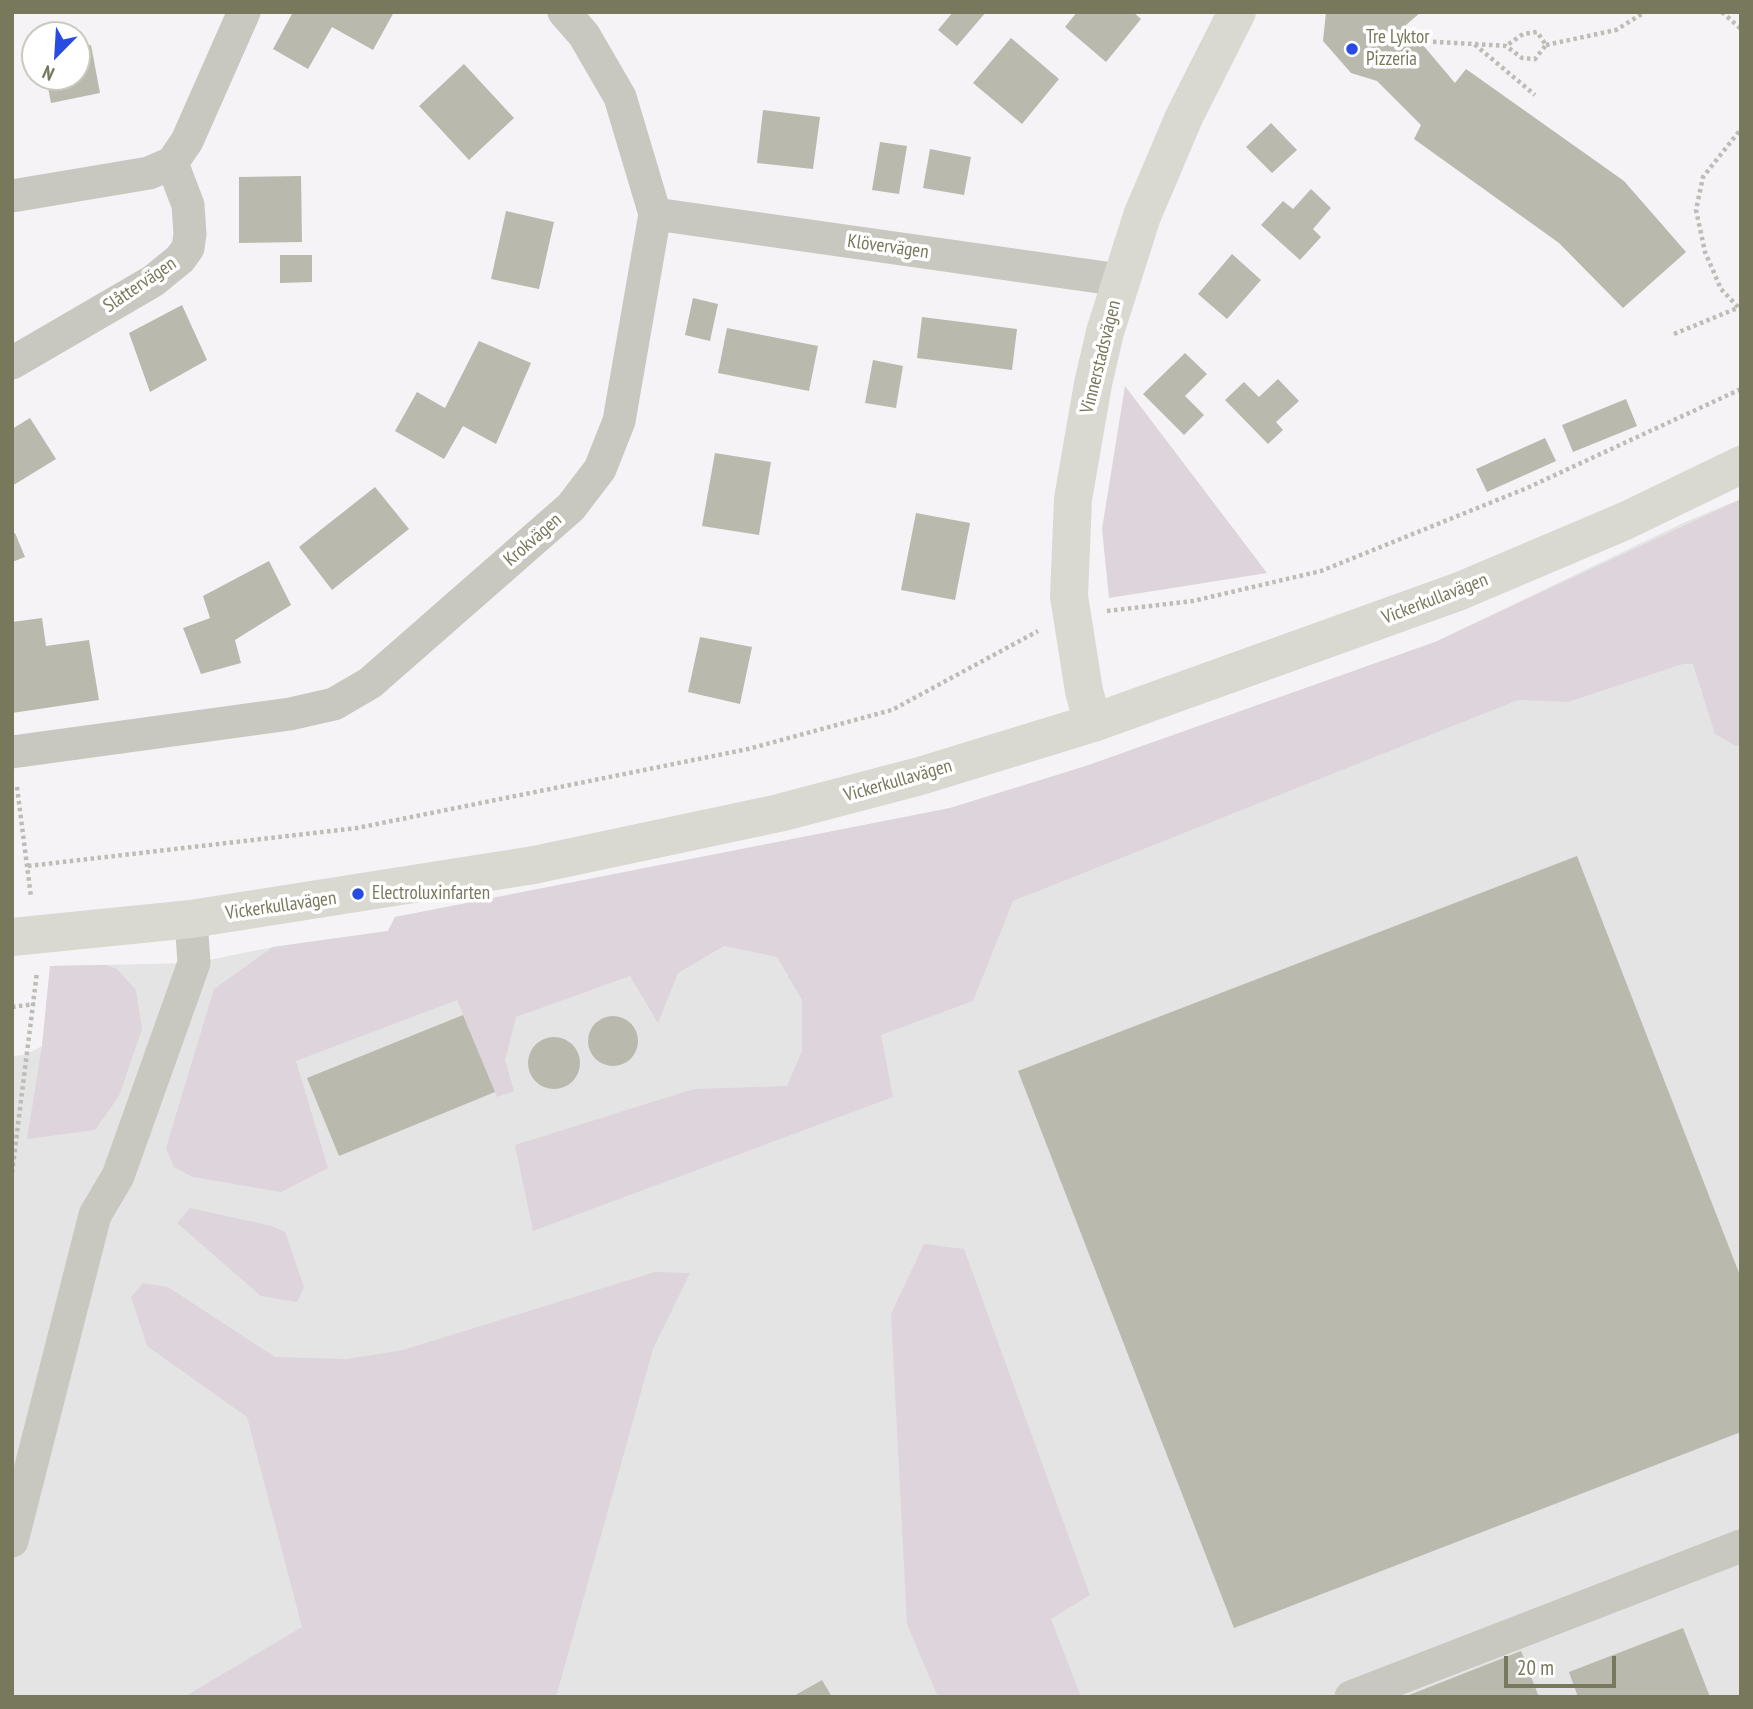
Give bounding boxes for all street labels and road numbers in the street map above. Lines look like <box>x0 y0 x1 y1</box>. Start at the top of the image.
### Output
street label: Klövervägen <box>846 230 930 264</box>
street label: Slåttervägen <box>99 252 181 318</box>
street label: Vinnerstadsvägen <box>1076 298 1126 416</box>
street label: Krokvägen <box>499 509 567 571</box>
street label: Vickerkullavägen <box>1379 568 1491 630</box>
street label: Vickerkullavägen <box>841 755 955 807</box>
street label: Vickerkullavägen <box>224 887 338 925</box>

